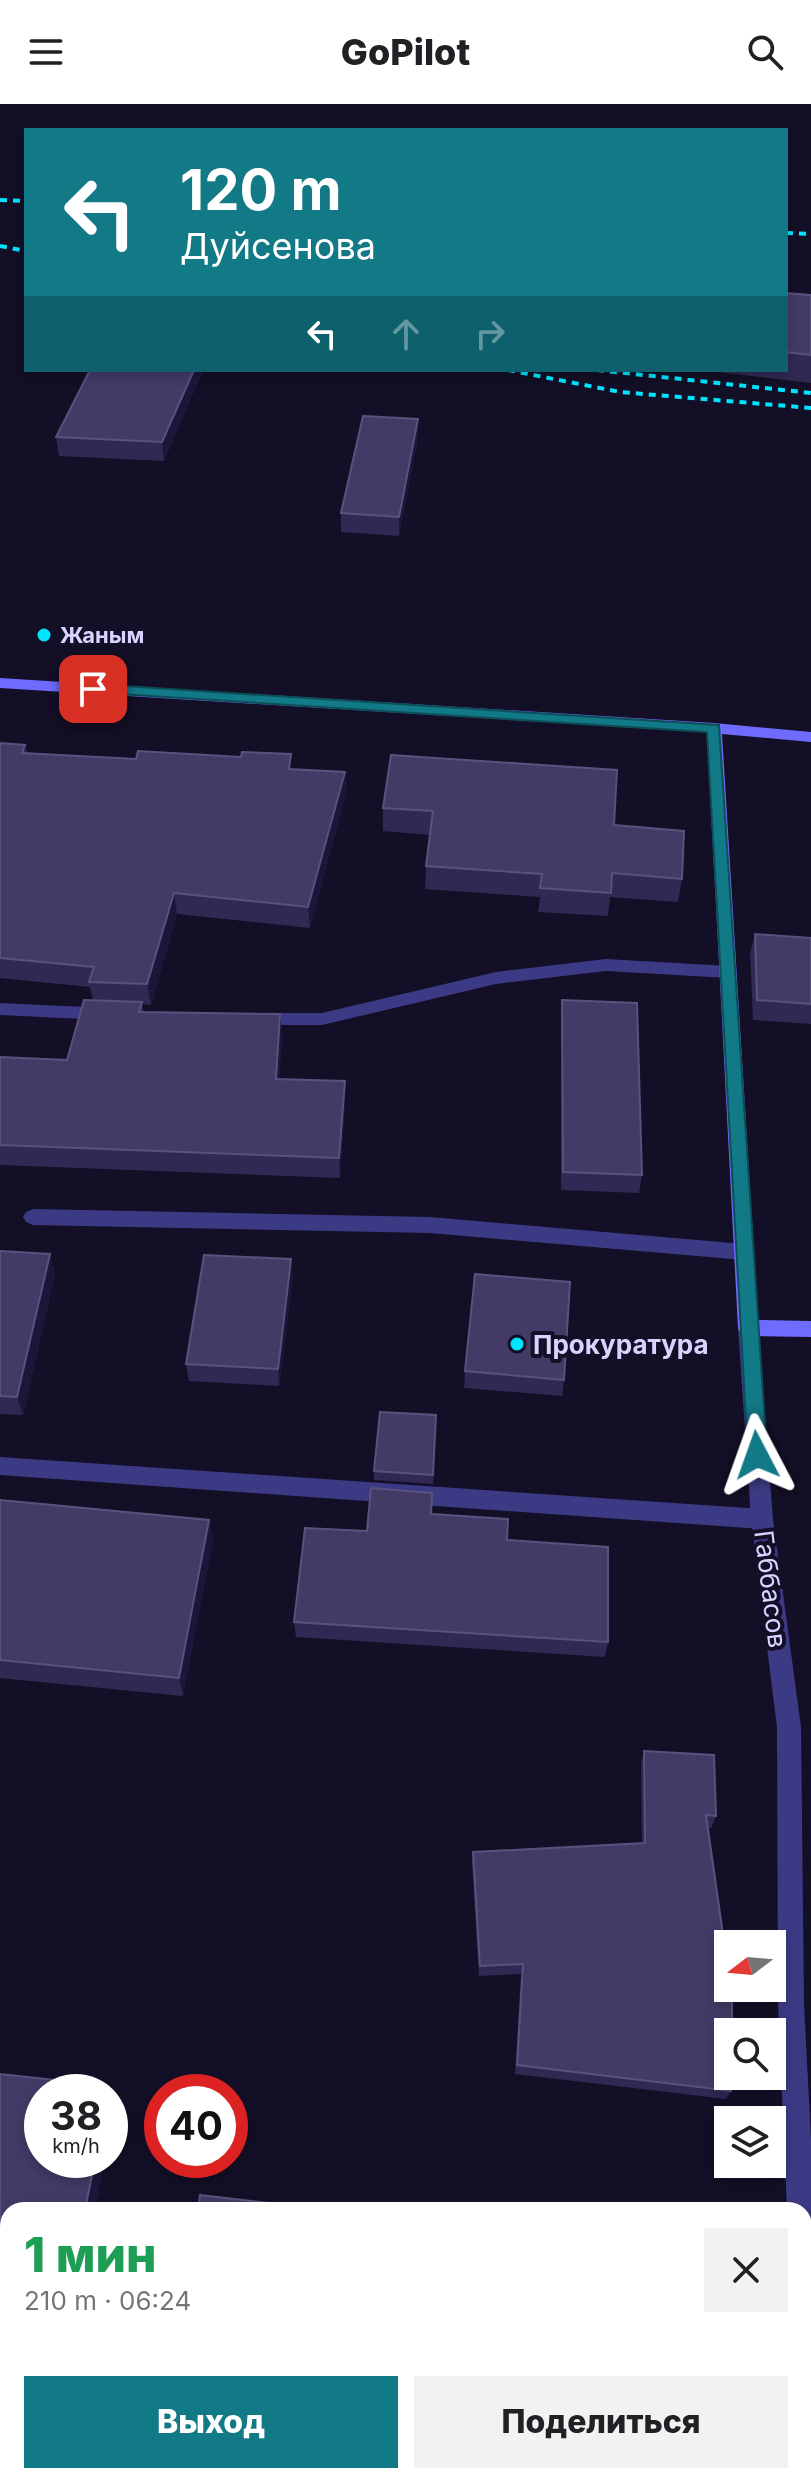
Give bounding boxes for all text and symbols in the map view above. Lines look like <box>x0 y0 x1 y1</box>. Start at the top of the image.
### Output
icon: menu <box>24 30 68 74</box>
text: GoPilot <box>341 30 470 74</box>
icon: search <box>743 30 787 74</box>
text: 120 m <box>180 156 342 224</box>
icon: left <box>48 160 152 264</box>
text: Дуйсенова <box>180 224 376 268</box>
icon: left <box>300 312 344 356</box>
icon: ahead <box>384 312 428 356</box>
icon: right <box>468 312 512 356</box>
place label: Жаным <box>60 622 144 648</box>
marker: Жаным <box>35 626 53 644</box>
pin <box>59 655 127 723</box>
icon: arrive <box>71 667 115 711</box>
place label: Прокуратура <box>533 1329 709 1360</box>
marker: Прокуратура <box>508 1335 526 1353</box>
position arrow <box>715 1413 799 1497</box>
street label: Габбасов <box>748 1528 794 1650</box>
north arrow <box>714 1930 786 2002</box>
map controls <box>714 1930 786 2178</box>
button: search <box>714 2018 786 2090</box>
speed limit sign: 40 <box>144 2074 248 2178</box>
text: 38 <box>50 2091 102 2140</box>
button: layers <box>714 2106 786 2178</box>
text: km/h <box>52 2134 100 2158</box>
text: 1 мин <box>24 2225 156 2284</box>
button: close <box>704 2228 788 2312</box>
text: 210 m · 06:24 <box>24 2285 191 2316</box>
button: Выход <box>24 2376 398 2468</box>
button: Поделиться <box>414 2376 788 2468</box>

